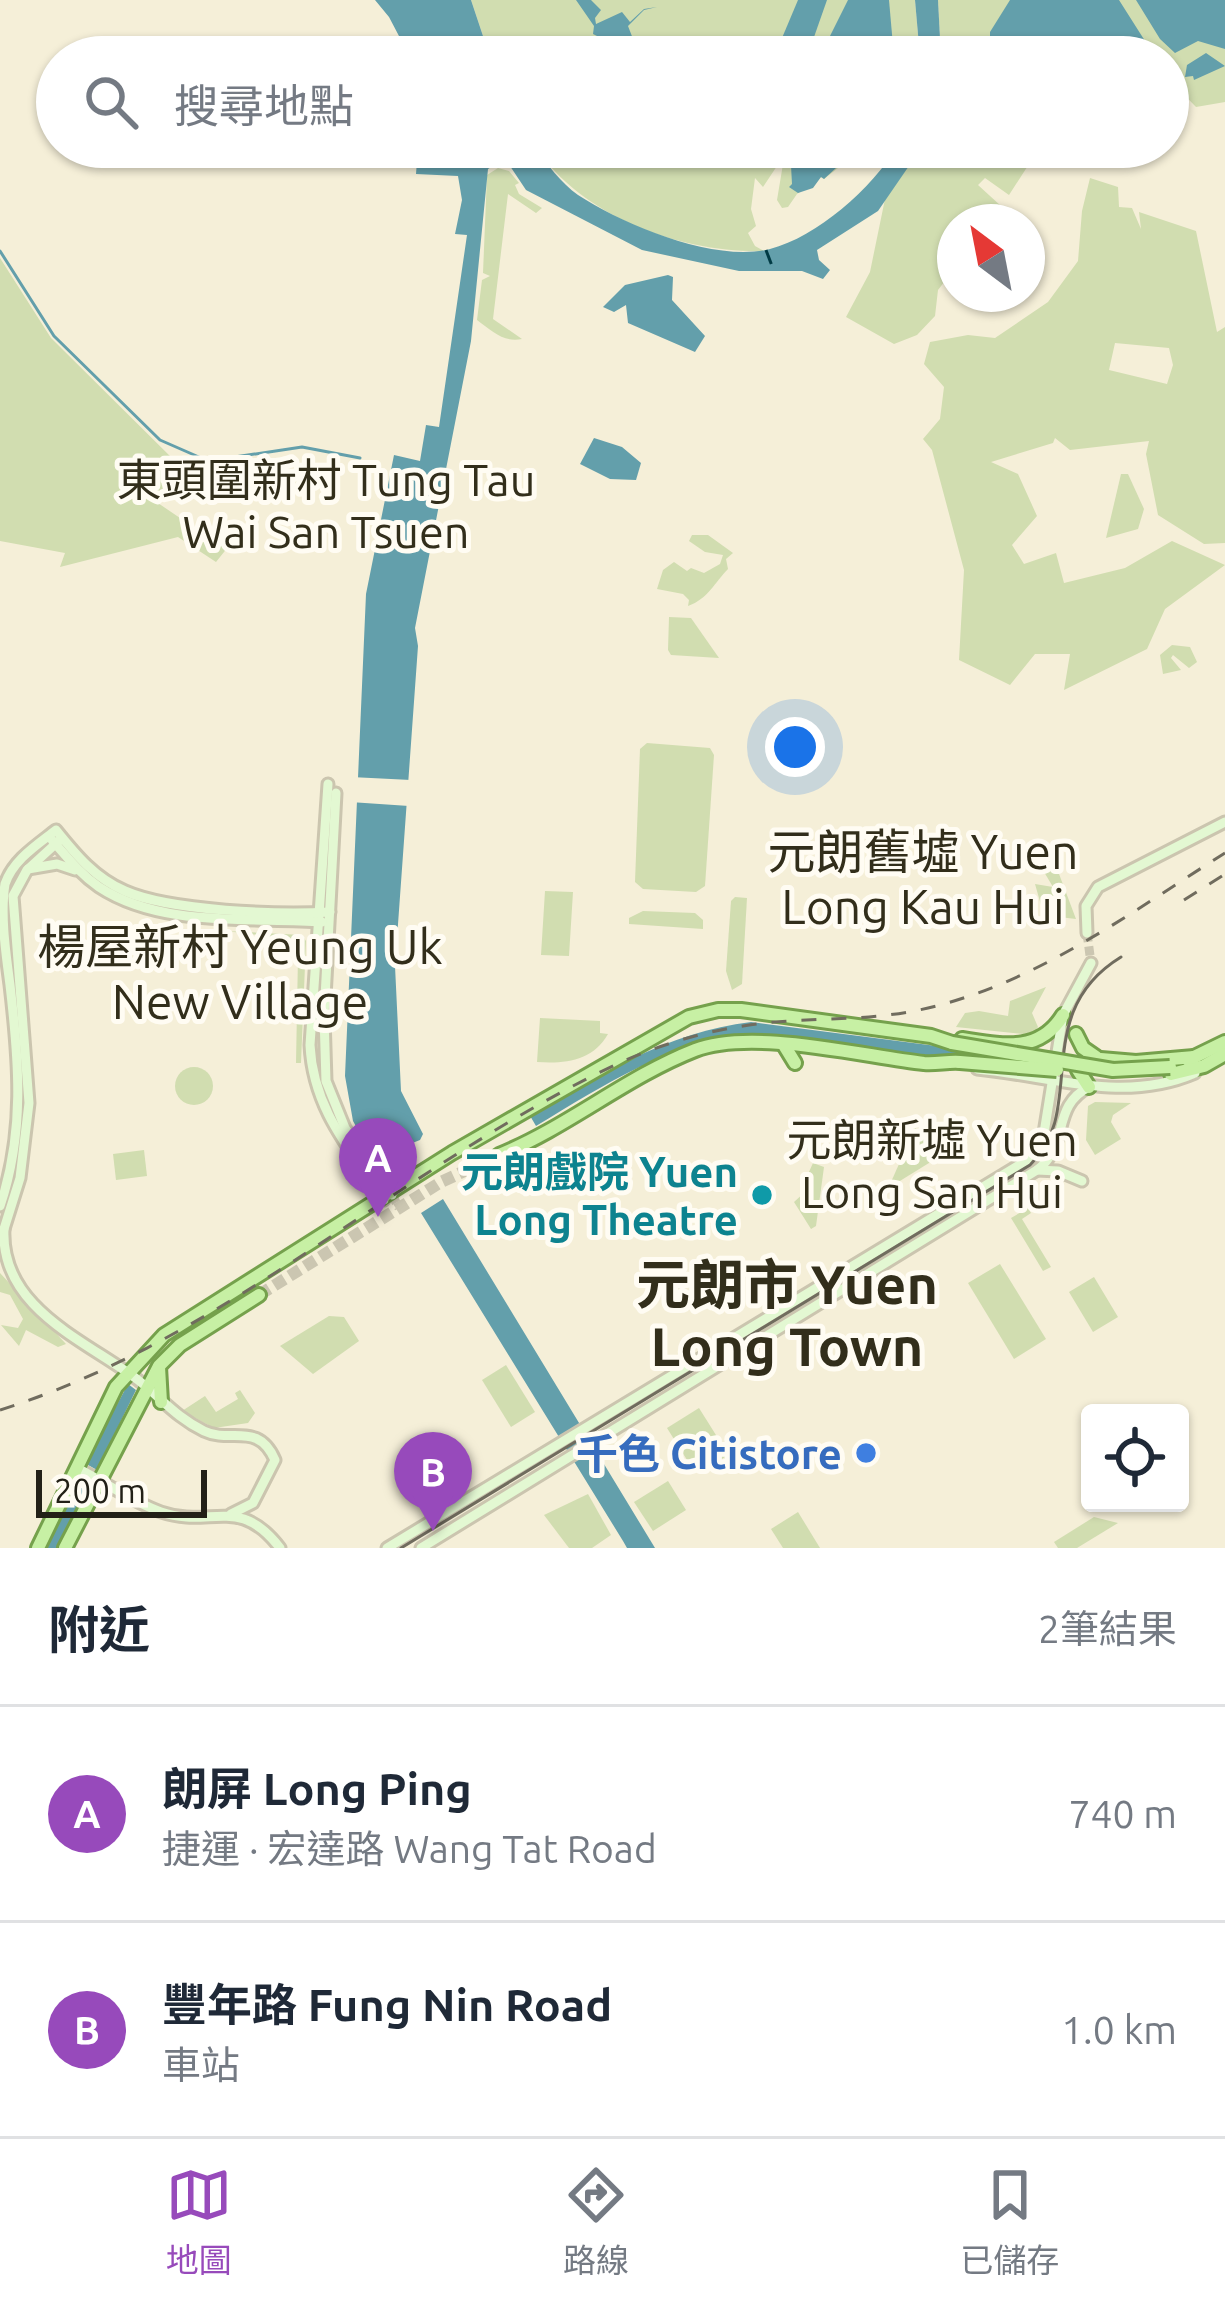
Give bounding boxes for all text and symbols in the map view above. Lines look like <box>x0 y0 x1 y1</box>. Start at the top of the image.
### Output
search box <box>36 36 1189 168</box>
icon: search <box>78 69 144 135</box>
text: 搜尋地點 <box>174 80 354 131</box>
north arrow <box>937 204 1045 312</box>
district label: 東頭圍新村 Tung Tau Wai San Tsuen <box>117 454 535 557</box>
your location <box>765 717 825 777</box>
district label: 元朗舊墟 Yuen Long Kau Hui <box>768 824 1078 933</box>
district label: 楊屋新村 Yeung Uk New Village <box>37 919 443 1028</box>
district label: 元朗新墟 Yuen Long San Hui <box>786 1114 1078 1217</box>
pin: A <box>339 1118 417 1217</box>
place label: 元朗戲院 Yuen Long Theatre <box>461 1148 738 1243</box>
marker: 元朗戲院 Yuen Long Theatre <box>749 1182 775 1208</box>
district label: 元朗市 Yuen Long Town <box>636 1254 938 1376</box>
map controls <box>1081 1404 1189 1512</box>
button: locate <box>1081 1404 1189 1512</box>
place label: 千色 Citistore <box>576 1430 842 1477</box>
pin: B <box>394 1432 472 1531</box>
marker: 千色 Citistore <box>853 1440 879 1466</box>
scale bar <box>36 1464 207 1517</box>
text: 200 m <box>54 1472 146 1509</box>
text: 附近 <box>48 1600 150 1658</box>
text: 2筆結果 <box>1038 1607 1177 1650</box>
text: 朗屏 Long Ping <box>162 1763 472 1814</box>
text: A <box>73 1792 101 1835</box>
text: 740 m <box>1068 1792 1177 1835</box>
text: 捷運 · 宏達路 Wang Tat Road <box>162 1827 657 1870</box>
text: 豐年路 Fung Nin Road <box>162 1979 612 2030</box>
text: B <box>74 2008 100 2051</box>
text: 1.0 km <box>1061 2008 1177 2051</box>
text: 車站 <box>162 2043 240 2086</box>
tab: 地圖 <box>166 2162 232 2282</box>
tab: 路線 <box>563 2162 629 2282</box>
tab: 已儲存 <box>960 2162 1059 2282</box>

